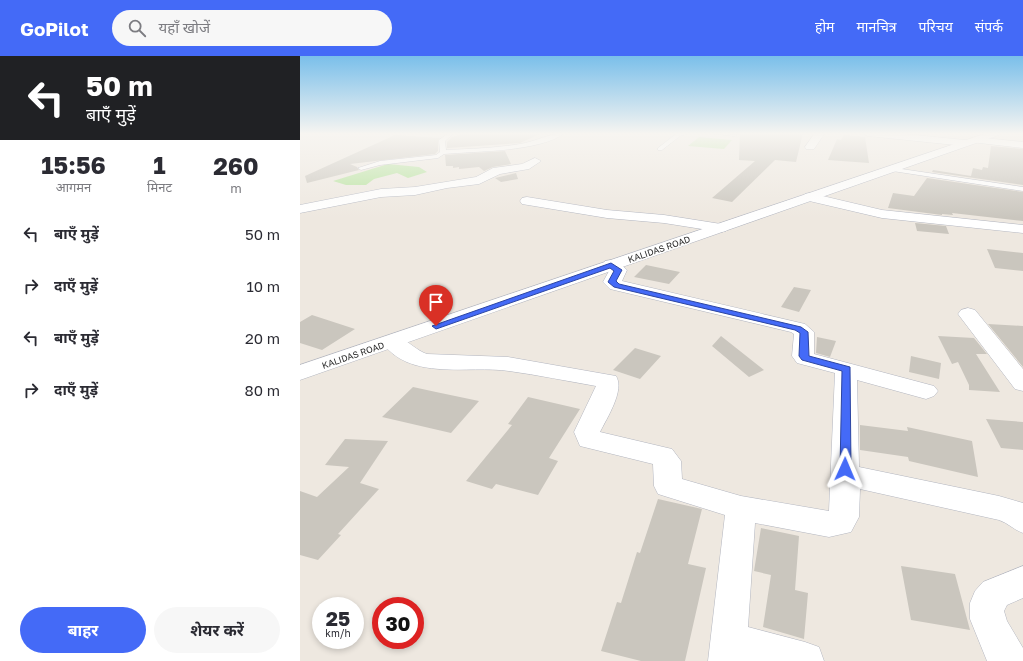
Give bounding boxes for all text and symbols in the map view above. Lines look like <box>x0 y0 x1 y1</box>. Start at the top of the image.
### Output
search box <box>112 10 392 46</box>
text: GoPilot <box>20 17 88 40</box>
icon: search <box>126 17 148 39</box>
text: यहाँ खोजें <box>158 18 210 36</box>
text: होम <box>815 18 834 35</box>
text: मानचित्र <box>856 18 897 35</box>
text: परिचय <box>919 18 953 35</box>
text: संपर्क <box>975 18 1003 35</box>
text: 50 m <box>86 69 153 102</box>
icon: left <box>20 72 72 124</box>
text: बाएँ मुड़ें <box>86 103 136 125</box>
text: 15:56 <box>41 150 106 179</box>
text: 1 <box>153 150 166 179</box>
text: 260 <box>213 151 259 180</box>
text: आगमन <box>56 179 91 195</box>
text: मिनट <box>147 179 172 195</box>
text: m <box>230 180 242 196</box>
icon: left <box>20 223 42 245</box>
text: बाएँ मुड़ें <box>54 224 99 242</box>
text: 50 m <box>245 225 280 243</box>
street label: KALIDAS ROAD <box>626 233 692 265</box>
icon: right <box>20 275 42 297</box>
text: दाएँ मुड़ें <box>54 276 98 294</box>
text: 10 m <box>246 277 280 295</box>
pin <box>419 285 453 326</box>
icon: arrive <box>425 291 447 313</box>
icon: left <box>20 327 42 349</box>
text: बाएँ मुड़ें <box>54 328 99 346</box>
text: 20 m <box>245 329 280 347</box>
street label: KALIDAS ROAD <box>320 339 386 371</box>
icon: right <box>20 379 42 401</box>
text: दाएँ मुड़ें <box>54 380 98 398</box>
text: 80 m <box>245 381 280 399</box>
position arrow <box>824 448 866 490</box>
speed limit sign: 30 <box>372 597 424 649</box>
text: 25 <box>326 606 350 630</box>
button: बाहर <box>20 607 146 653</box>
button: शेयर करें <box>154 607 280 653</box>
text: km/h <box>325 627 351 639</box>

